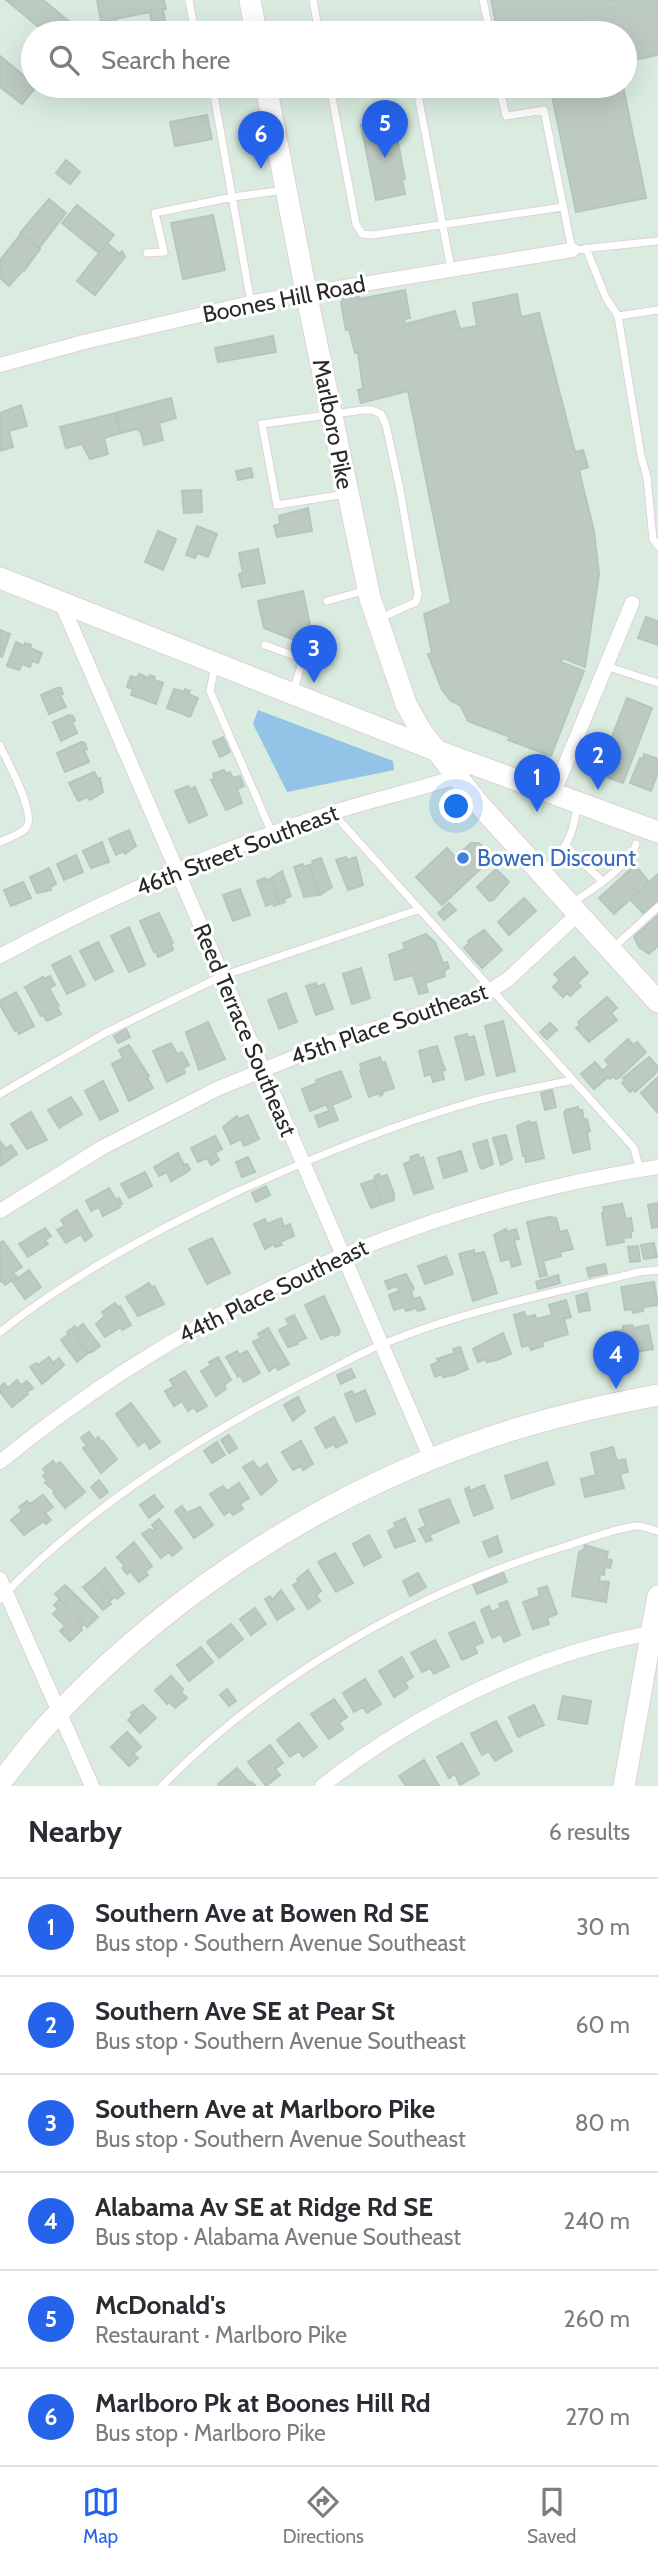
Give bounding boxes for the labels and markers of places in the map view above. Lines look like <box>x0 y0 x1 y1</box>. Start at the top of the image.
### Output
pin: 5 <box>362 100 408 158</box>
pin: 6 <box>238 111 284 169</box>
pin: 3 <box>291 625 337 683</box>
pin: 2 <box>575 732 621 790</box>
pin: 1 <box>514 754 560 812</box>
place label: Bowen Discount <box>477 844 636 872</box>
marker: Bowen Discount <box>455 850 471 866</box>
pin: 4 <box>593 1331 639 1389</box>

